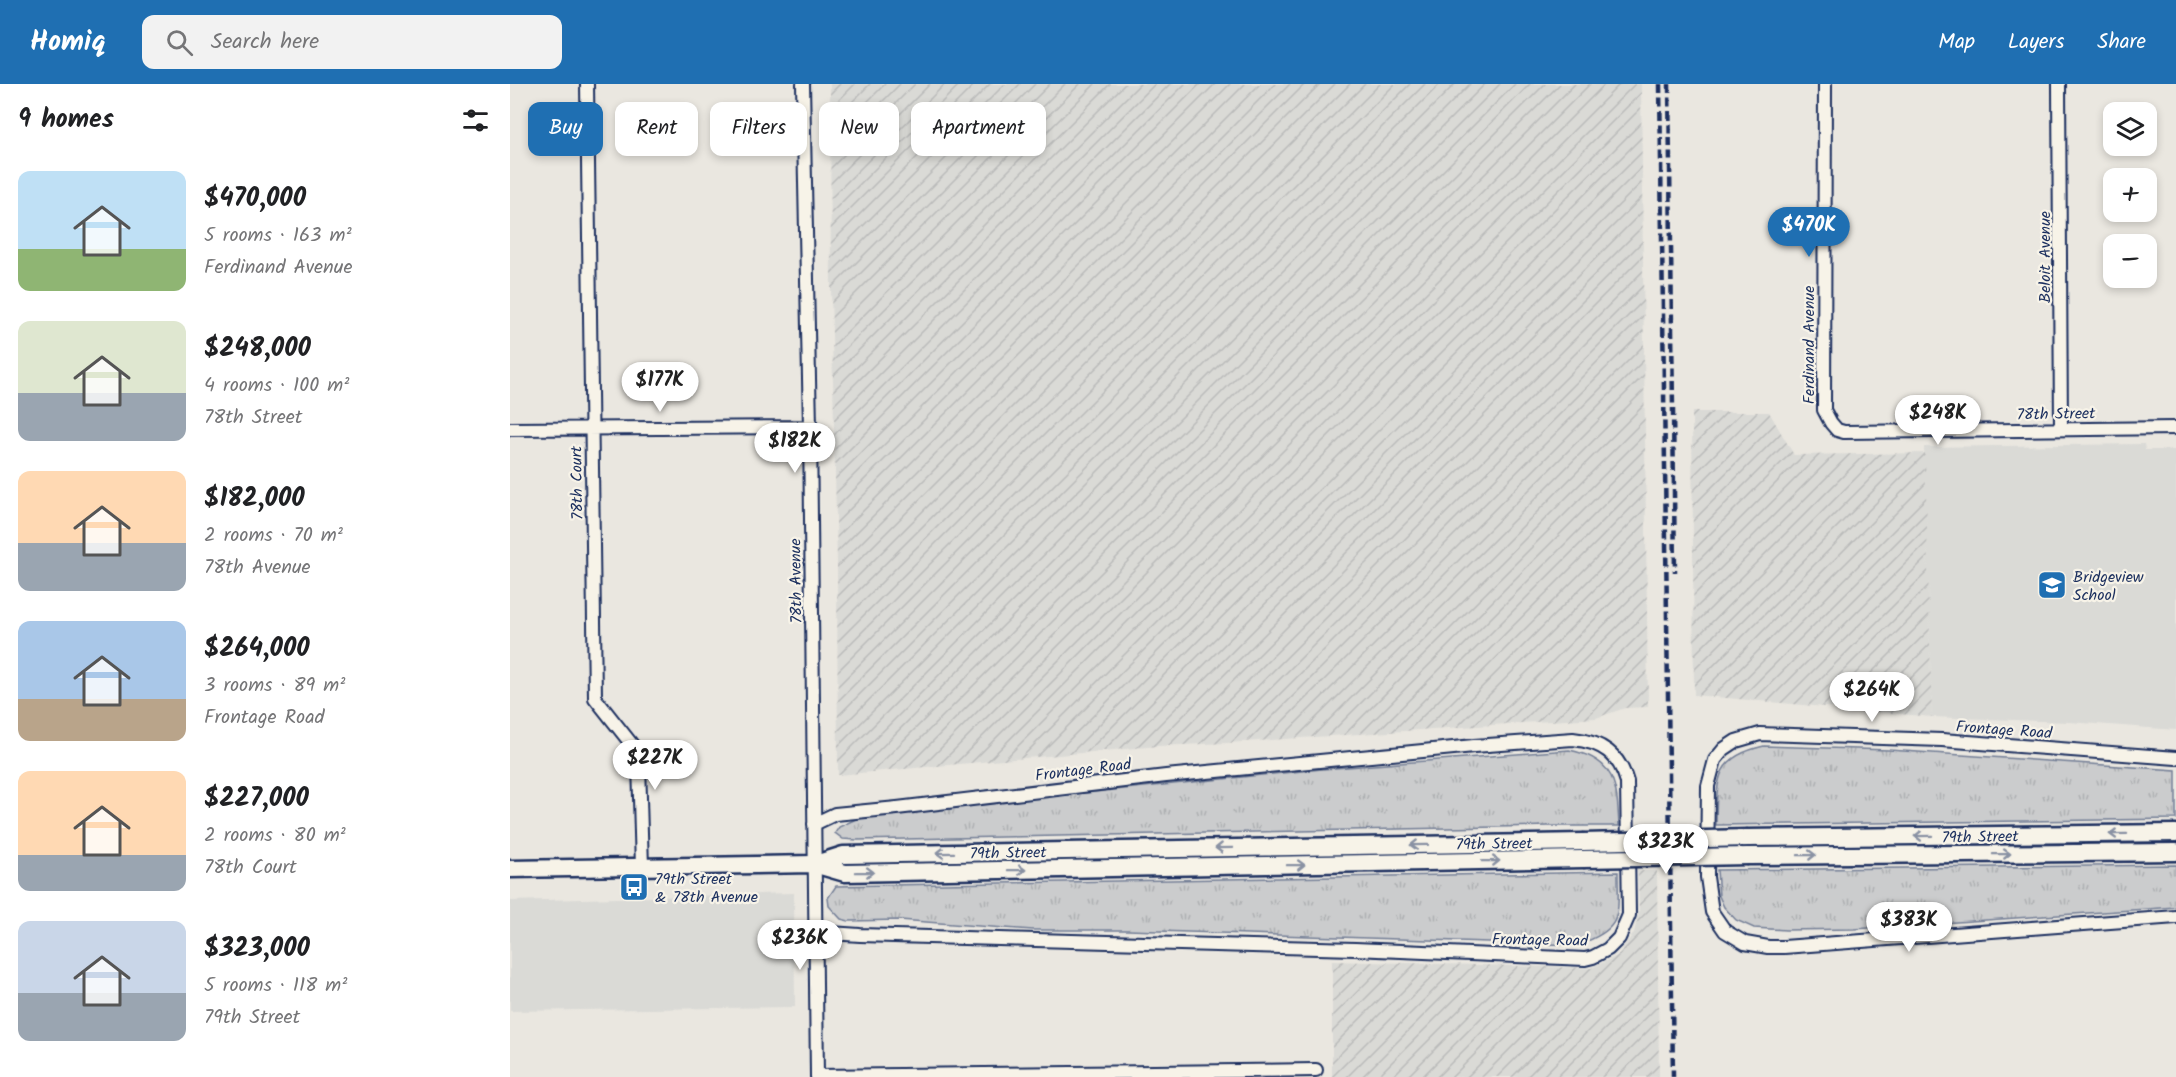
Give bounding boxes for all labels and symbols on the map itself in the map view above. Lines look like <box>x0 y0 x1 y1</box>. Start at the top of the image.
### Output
pin: $470K <box>1767 207 1851 258</box>
street label: Beloit Avenue <box>2033 211 2058 303</box>
street label: Ferdinand Avenue <box>1797 286 1822 404</box>
pin: $177K <box>618 362 702 413</box>
pin: $248K <box>1896 395 1980 446</box>
street label: 78th Street <box>2016 401 2096 428</box>
pin: $182K <box>753 423 837 474</box>
street label: 78th Court <box>564 445 591 520</box>
street label: 78th Avenue <box>783 538 810 624</box>
place label: Bridgeview School <box>2073 565 2144 608</box>
school or university icon: Bridgeview School <box>2036 569 2068 601</box>
pin: $264K <box>1830 672 1914 723</box>
street label: Frontage Road <box>1955 715 2054 746</box>
pin: $227K <box>613 740 697 791</box>
street label: Frontage Road <box>1034 752 1134 789</box>
pin: $323K <box>1624 824 1708 875</box>
street label: 79th Street <box>1941 824 2020 851</box>
one-way arrow <box>2108 828 2128 840</box>
one-way arrow <box>1913 830 1933 842</box>
street label: 79th Street <box>1455 831 1534 858</box>
one-way arrow <box>1410 839 1430 850</box>
street label: 79th Street <box>969 840 1048 867</box>
one-way arrow <box>1215 842 1235 854</box>
one-way arrow <box>936 847 956 859</box>
one-way arrow <box>1991 848 2011 860</box>
one-way arrow <box>1796 850 1816 861</box>
one-way arrow <box>1481 855 1501 867</box>
one-way arrow <box>1286 859 1306 870</box>
one-way arrow <box>1007 864 1027 876</box>
place label: 79th Street & 78th Avenue <box>655 867 758 910</box>
one-way arrow <box>854 867 874 878</box>
bus stop icon: 79th Street & 78th Avenue <box>618 871 650 903</box>
pin: $383K <box>1867 902 1951 953</box>
pin: $236K <box>758 920 842 971</box>
street label: Frontage Road <box>1492 927 1589 954</box>

